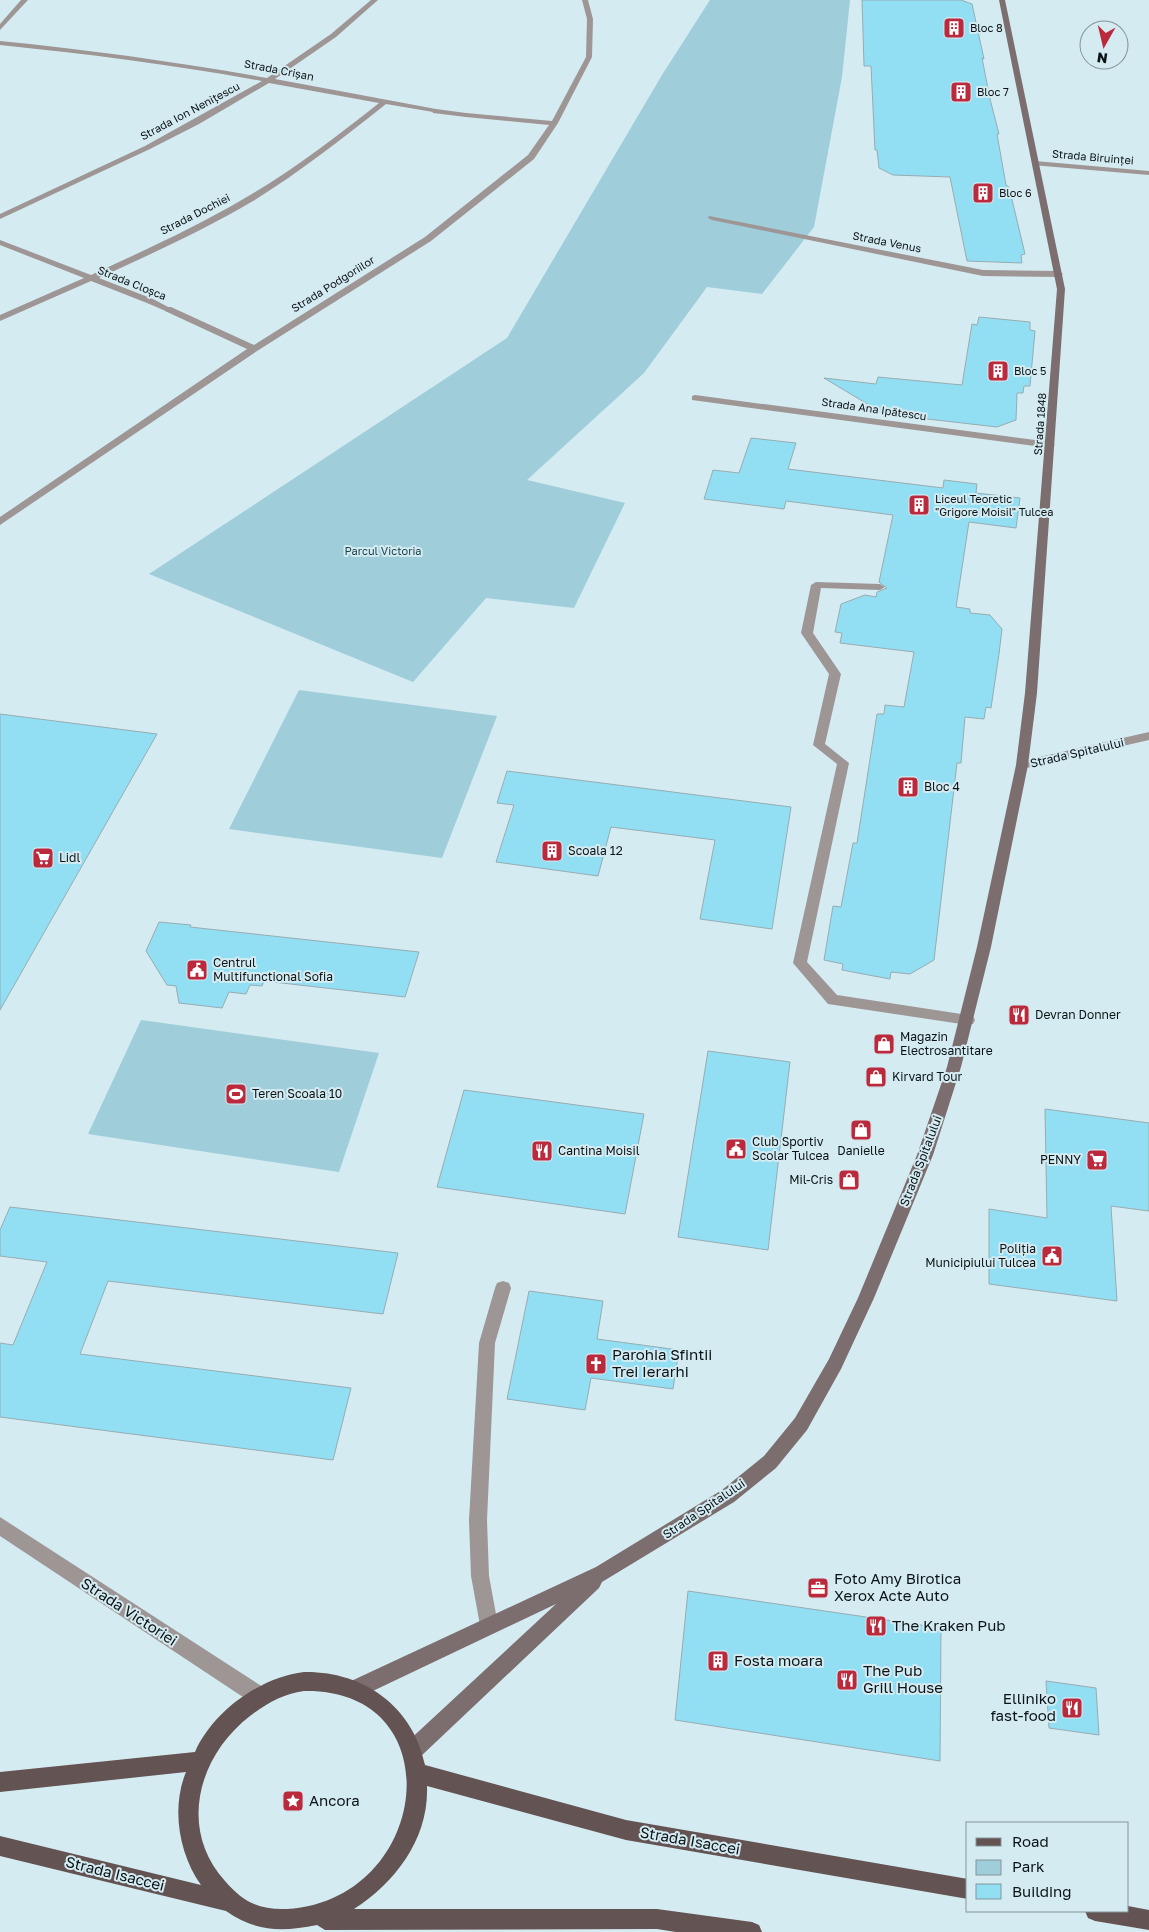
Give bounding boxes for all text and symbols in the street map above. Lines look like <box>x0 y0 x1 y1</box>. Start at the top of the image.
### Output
building icon: Bloc 8 <box>942 16 966 40</box>
north arrow <box>1079 20 1129 70</box>
place label: Bloc 8 <box>970 21 1003 34</box>
text: N <box>1096 49 1109 68</box>
street label: Strada Crișan <box>243 56 315 84</box>
street label: Strada Ion Nenițescu <box>138 79 242 143</box>
building icon: Bloc 7 <box>949 80 973 104</box>
place label: Bloc 7 <box>977 85 1009 98</box>
street label: Strada Biruinței <box>1052 146 1135 168</box>
building icon: Bloc 6 <box>971 181 995 205</box>
place label: Bloc 6 <box>999 186 1032 199</box>
street label: Strada Dochiei <box>158 190 232 237</box>
street label: Strada Venus <box>852 228 923 255</box>
street label: Strada Podgoriilor <box>289 252 377 314</box>
street label: Strada Cloșca <box>96 263 168 303</box>
building icon: Bloc 5 <box>986 359 1010 383</box>
place label: Bloc 5 <box>1014 364 1047 377</box>
street label: Strada 1848 <box>1031 392 1048 456</box>
street label: Strada Ana Ipătescu <box>821 395 927 422</box>
place label: Liceul Teoretic "Grigore Moisil" Tulcea <box>935 492 1053 518</box>
building icon: Liceul Teoretic "Grigore Moisil" Tulcea <box>907 493 931 517</box>
park label: Parcul Victoria <box>344 544 422 557</box>
street label: Strada Spitalului <box>1028 734 1125 771</box>
building icon: Bloc 4 <box>896 775 920 799</box>
place label: Bloc 4 <box>924 779 960 794</box>
building icon: Scoala 12 <box>540 839 564 863</box>
place label: Scoala 12 <box>568 843 623 858</box>
supermarket icon: Lidl <box>31 846 55 870</box>
place label: Lidl <box>59 850 80 865</box>
place label: Centrul Multifunctional Sofia <box>213 955 333 984</box>
public building icon: Centrul Multifunctional Sofia <box>185 958 209 982</box>
restaurant icon: Devran Donner <box>1007 1003 1031 1027</box>
place label: Devran Donner <box>1035 1007 1121 1022</box>
place label: Magazin Electrosantitare <box>900 1029 993 1058</box>
shop icon: Magazin Electrosantitare <box>872 1032 896 1056</box>
shop icon: Kirvard Tour <box>864 1065 888 1089</box>
place label: Kirvard Tour <box>892 1069 962 1084</box>
sports icon: Teren Scoala 10 <box>224 1082 248 1106</box>
place label: Teren Scoala 10 <box>252 1086 342 1101</box>
street label: Strada Spitalului <box>896 1113 945 1208</box>
shop icon: Danielle <box>849 1118 873 1142</box>
place label: Club Sportiv Scolar Tulcea <box>752 1134 829 1163</box>
public building icon: Club Sportiv Scolar Tulcea <box>724 1137 748 1161</box>
restaurant icon: Cantina Moisil <box>530 1139 554 1163</box>
place label: Cantina Moisil <box>558 1143 640 1158</box>
place label: Danielle <box>837 1143 885 1158</box>
supermarket icon: PENNY <box>1085 1148 1109 1172</box>
place label: PENNY <box>1040 1152 1081 1167</box>
shop icon: Mil-Cris <box>837 1168 861 1192</box>
place label: Mil-Cris <box>789 1172 833 1187</box>
place label: Poliția Municipiului Tulcea <box>925 1241 1036 1270</box>
public building icon: Poliția Municipiului Tulcea <box>1040 1244 1064 1268</box>
place label: Parohia Sfintii Trei Ierarhi <box>612 1345 712 1380</box>
church icon: Parohia Sfintii Trei Ierarhi <box>584 1352 608 1376</box>
street label: Strada Spitalului <box>660 1476 748 1542</box>
place label: Foto Amy Birotica Xerox Acte Auto <box>834 1569 961 1604</box>
street label: Strada Victoriei <box>78 1573 181 1649</box>
office icon: Foto Amy Birotica Xerox Acte Auto <box>806 1576 830 1600</box>
restaurant icon: The Kraken Pub <box>864 1614 888 1638</box>
place label: The Kraken Pub <box>892 1616 1005 1634</box>
building icon: Fosta moara <box>706 1649 730 1673</box>
place label: Fosta moara <box>734 1651 823 1669</box>
place label: The Pub Grill House <box>863 1661 943 1696</box>
restaurant icon: The Pub Grill House <box>835 1668 859 1692</box>
place label: Elliniko fast-food <box>990 1689 1056 1724</box>
restaurant icon: Elliniko fast-food <box>1060 1696 1084 1720</box>
place icon: Ancora <box>281 1789 305 1813</box>
place label: Ancora <box>309 1791 360 1809</box>
street label: Strada Isaccei <box>639 1822 742 1858</box>
legend <box>966 1822 1129 1912</box>
text: Road <box>1012 1832 1049 1850</box>
street label: Strada Isaccei <box>64 1852 166 1894</box>
text: Park <box>1012 1857 1045 1875</box>
text: Building <box>1012 1882 1072 1900</box>

